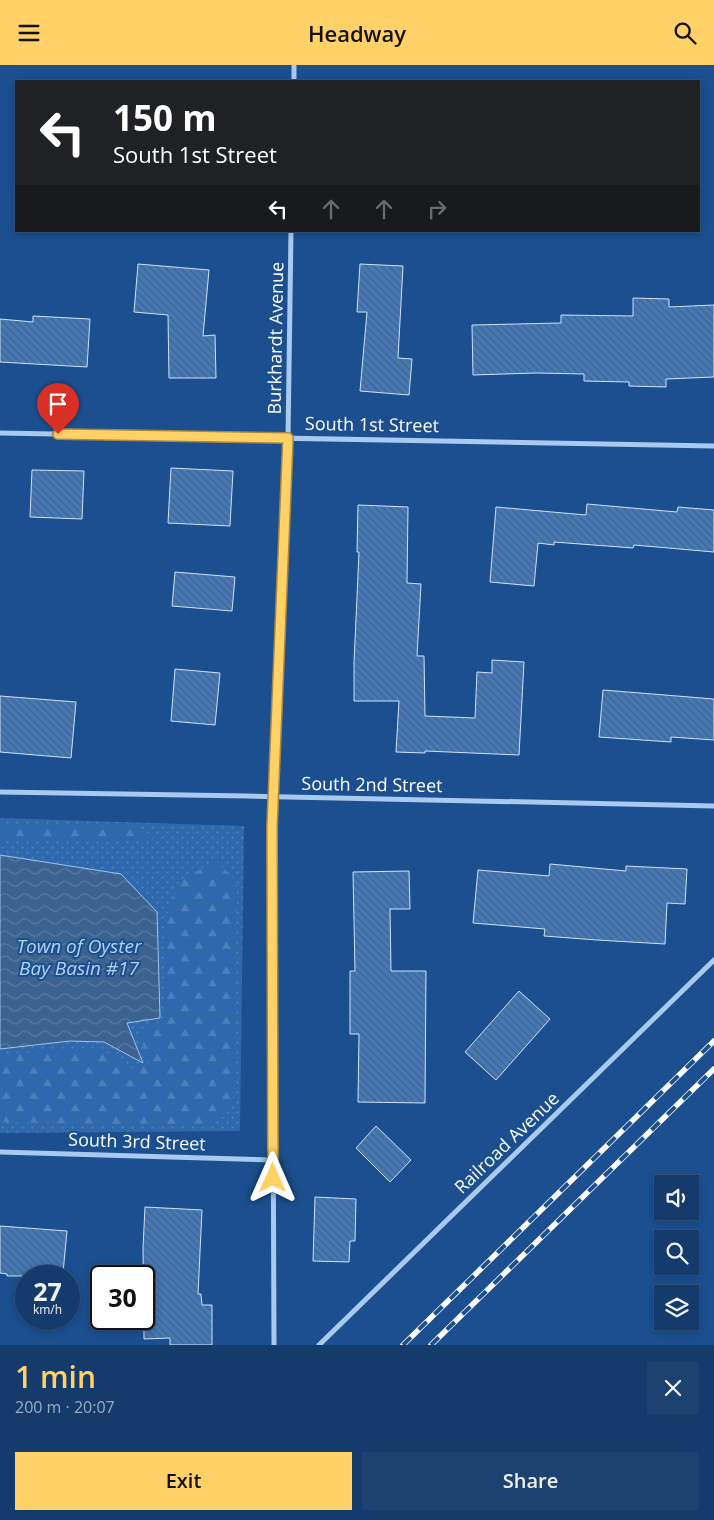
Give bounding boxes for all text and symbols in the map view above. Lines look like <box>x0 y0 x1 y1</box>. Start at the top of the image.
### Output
text: Headway <box>308 18 406 48</box>
icon: menu <box>15 19 43 47</box>
icon: search <box>671 19 699 47</box>
text: 150 m <box>113 94 217 141</box>
icon: left <box>30 100 95 165</box>
text: South 1st Street <box>113 139 277 169</box>
icon: left <box>264 195 292 223</box>
icon: ahead <box>317 195 345 223</box>
icon: ahead <box>370 195 398 223</box>
icon: right <box>423 195 451 223</box>
street label: Burkhardt Avenue <box>262 261 288 415</box>
pin <box>37 383 79 434</box>
icon: arrive <box>44 390 72 418</box>
street label: South 1st Street <box>305 411 439 437</box>
street label: South 2nd Street <box>301 771 443 797</box>
water label: Town of Oyster Bay Basin #17 <box>16 933 143 981</box>
street label: Railroad Avenue <box>449 1086 564 1198</box>
street label: South 3rd Street <box>68 1127 206 1155</box>
position arrow <box>246 1151 298 1203</box>
map controls <box>654 1175 699 1330</box>
button: sound <box>654 1175 699 1220</box>
button: search <box>654 1230 699 1275</box>
speed limit sign: 30 <box>90 1265 155 1330</box>
text: 27 <box>33 1274 62 1308</box>
button: layers <box>654 1285 699 1330</box>
text: km/h <box>33 1301 62 1318</box>
text: 1 min <box>15 1356 96 1397</box>
button: close <box>647 1362 699 1414</box>
text: 200 m · 20:07 <box>15 1396 115 1418</box>
button: Exit <box>15 1452 352 1510</box>
button: Share <box>362 1452 699 1510</box>

